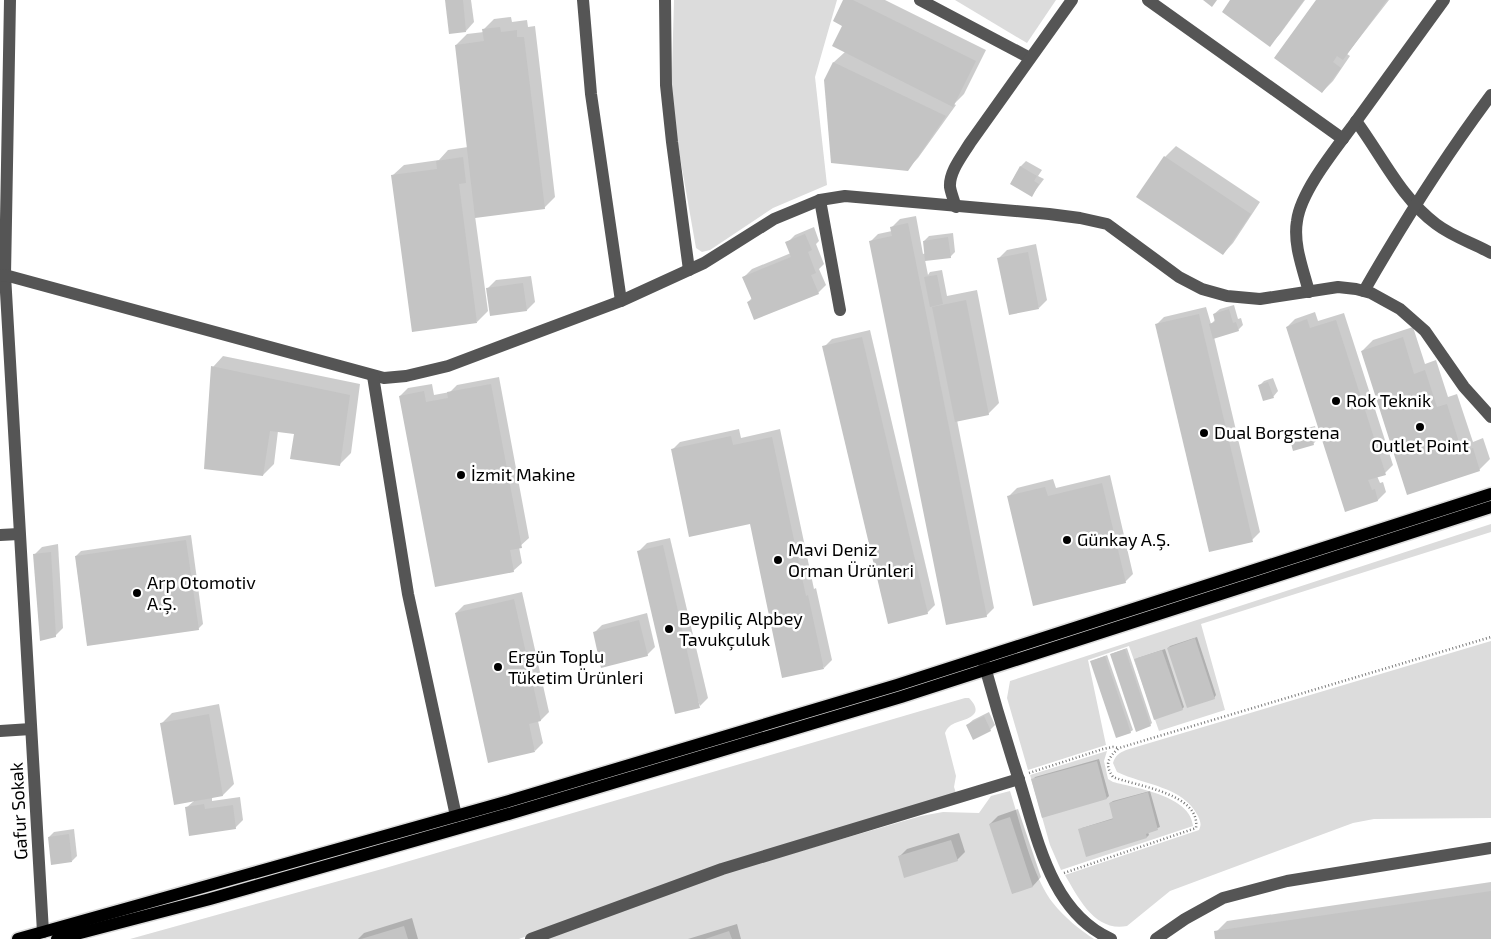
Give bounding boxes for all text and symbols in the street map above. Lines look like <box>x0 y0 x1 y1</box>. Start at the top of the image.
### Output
place label: Rok Teknik <box>1346 389 1431 411</box>
marker: Rok Teknik <box>1330 395 1342 407</box>
place label: Dual Borgstena <box>1214 421 1340 443</box>
marker: Outlet Point <box>1414 421 1426 433</box>
marker: Dual Borgstena <box>1198 427 1210 439</box>
place label: Outlet Point <box>1371 434 1469 456</box>
place label: İzmit Makine <box>471 463 575 485</box>
marker: İzmit Makine <box>455 469 467 481</box>
place label: Günkay A.Ş. <box>1077 528 1170 551</box>
marker: Günkay A.Ş. <box>1061 534 1073 546</box>
place label: Mavi Deniz Orman Ürünleri <box>788 538 914 581</box>
marker: Mavi Deniz Orman Ürünleri <box>772 554 784 566</box>
place label: Arp Otomotiv A.Ş. <box>147 571 256 615</box>
marker: Arp Otomotiv A.Ş. <box>131 587 143 599</box>
place label: Beypiliç Alpbey Tavukçuluk <box>679 607 803 651</box>
marker: Beypiliç Alpbey Tavukçuluk <box>663 623 675 635</box>
place label: Ergün Toplu Tüketim Ürünleri <box>508 645 643 688</box>
marker: Ergün Toplu Tüketim Ürünleri <box>492 661 504 673</box>
street label: Gafur Sokak <box>4 762 32 860</box>

